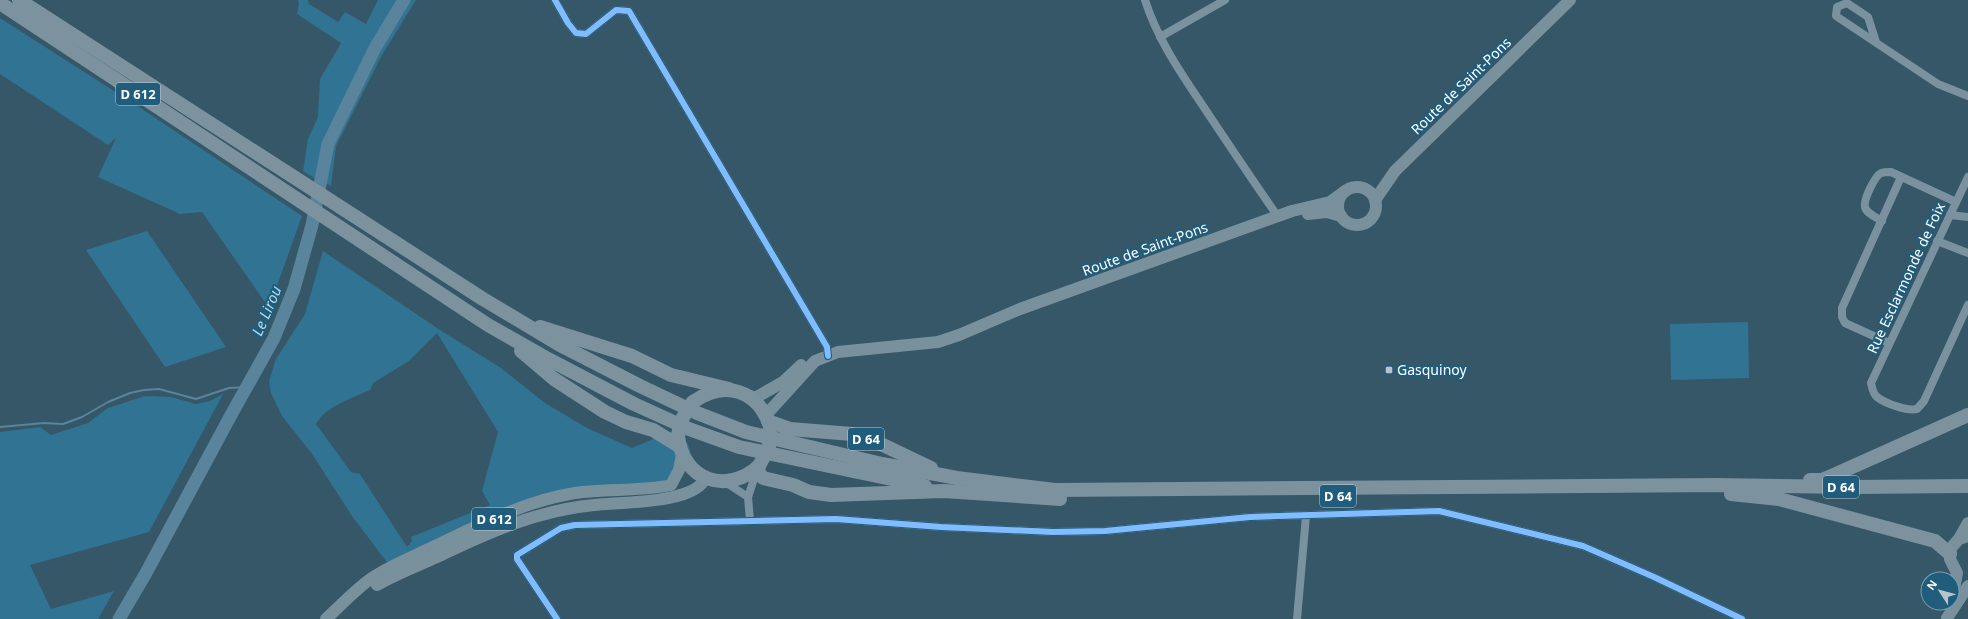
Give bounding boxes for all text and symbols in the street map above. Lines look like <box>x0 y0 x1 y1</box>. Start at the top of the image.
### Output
street label: Route de Saint-Pons <box>1406 33 1515 138</box>
road number: D 612 <box>116 83 160 105</box>
street label: Rue Esclarmonde de Foix <box>1862 199 1949 356</box>
street label: Route de Saint-Pons <box>1079 217 1210 280</box>
water label: Le Lirou <box>247 282 286 339</box>
place label: Gasquinoy <box>1397 360 1467 379</box>
marker: Gasquinoy <box>1384 365 1394 375</box>
road number: D 64 <box>848 428 884 450</box>
road number: D 64 <box>1823 476 1859 498</box>
road number: D 64 <box>1320 485 1356 507</box>
road number: D 612 <box>472 508 516 530</box>
north arrow <box>1920 571 1960 611</box>
text: N <box>1923 577 1940 593</box>

